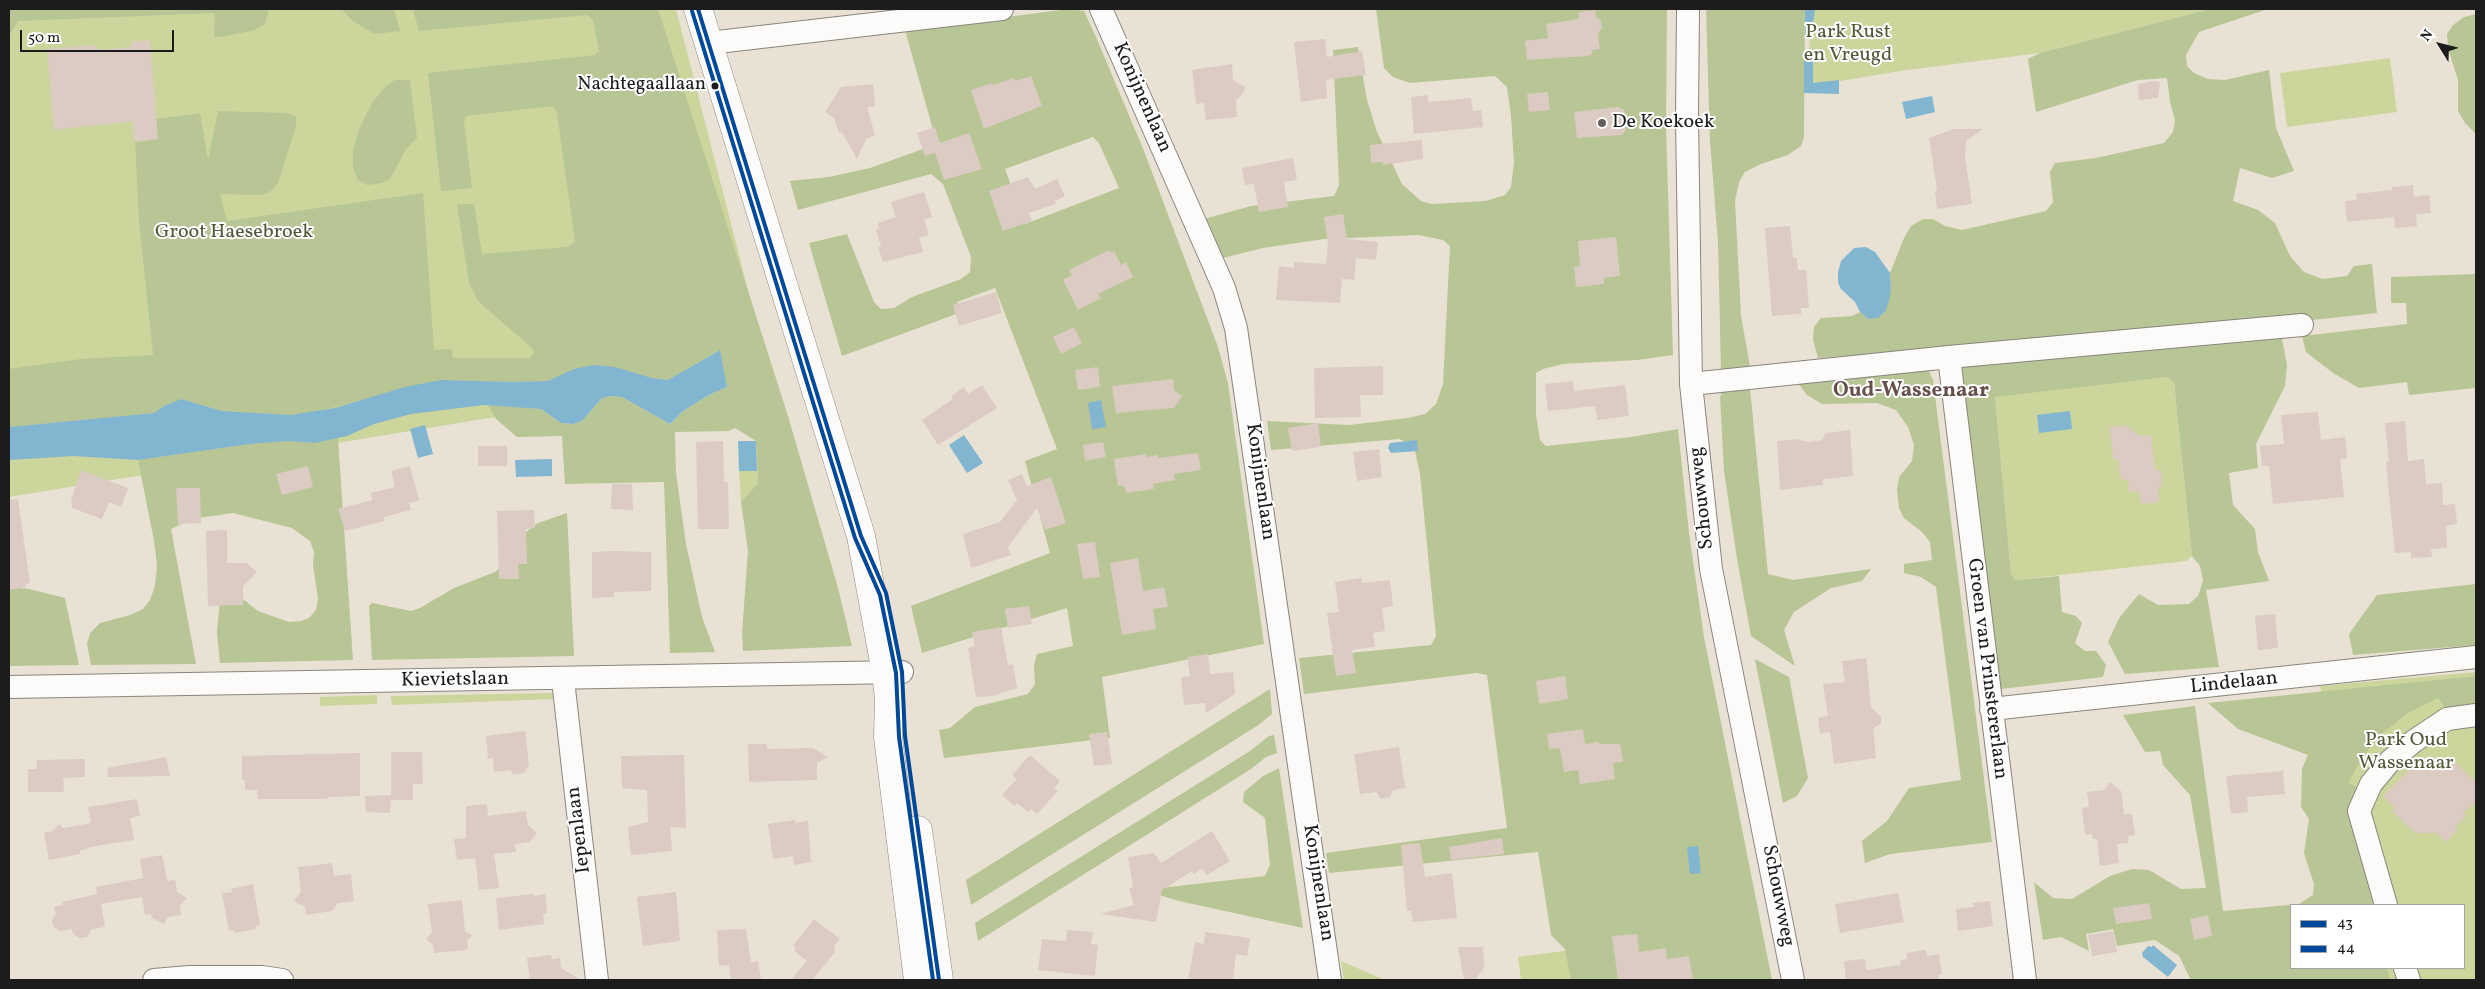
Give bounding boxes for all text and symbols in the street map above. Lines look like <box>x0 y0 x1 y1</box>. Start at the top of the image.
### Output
scale bar <box>22 20 176 52</box>
north arrow <box>2415 20 2465 70</box>
park label: Park Rust en Vreugd <box>1804 21 1892 68</box>
text: N <box>2417 26 2438 46</box>
text: 50 m <box>28 28 60 49</box>
street label: Konijnenlaan <box>1106 39 1176 157</box>
place label: Nachtegaallaan <box>577 75 706 97</box>
marker: Nachtegaallaan <box>710 81 720 91</box>
place label: De Koekoek <box>1612 111 1715 135</box>
marker: De Koekoek <box>1596 117 1608 129</box>
park label: Groot Haesebroek <box>155 221 313 245</box>
district label: Oud-Wassenaar <box>1833 379 1989 405</box>
street label: Konijnenlaan <box>1239 422 1279 542</box>
street label: Schouwweg <box>1686 445 1720 551</box>
street label: Groen van Prinstererlaan <box>1961 557 2011 781</box>
street label: Lindelaan <box>2189 667 2279 701</box>
street label: Kievietslaan <box>401 668 509 694</box>
park label: Park Oud Wassenaar <box>2358 729 2454 776</box>
street label: Iepenlaan <box>563 785 597 875</box>
street label: Konijnenlaan <box>1296 823 1338 943</box>
street label: Schouwweg <box>1755 843 1799 949</box>
legend <box>2290 904 2465 969</box>
text: 43 <box>2337 913 2353 934</box>
text: 44 <box>2337 938 2355 959</box>

